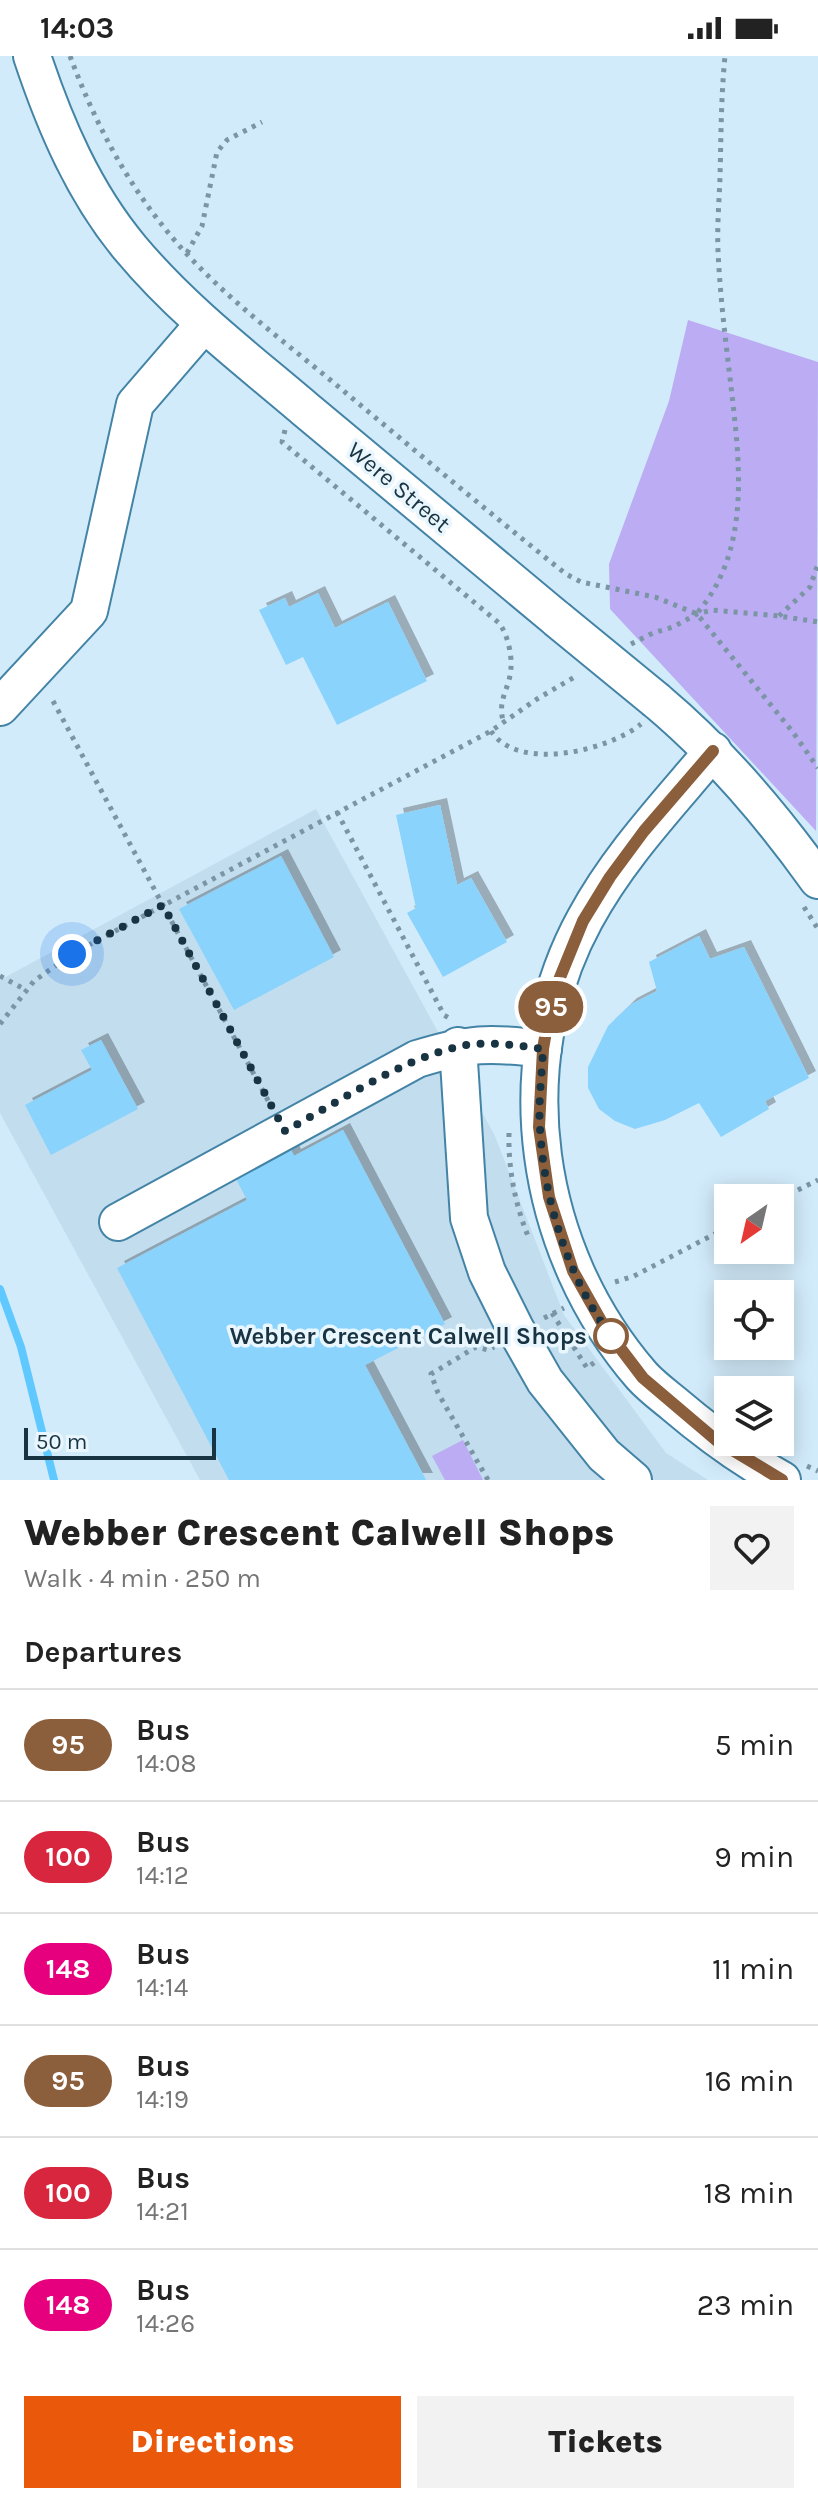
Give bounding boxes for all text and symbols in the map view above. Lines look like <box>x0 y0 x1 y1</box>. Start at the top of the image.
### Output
text: 14:03 <box>40 10 114 46</box>
street label: Were Street <box>342 436 456 538</box>
your location <box>52 934 92 974</box>
line badge: 95 <box>515 981 587 1033</box>
text: 95 <box>534 990 568 1023</box>
north arrow <box>714 1184 794 1264</box>
map controls <box>714 1184 794 1456</box>
button: locate <box>714 1280 794 1360</box>
marker: Webber Crescent Calwell Shops <box>594 1319 628 1353</box>
place label: Webber Crescent Calwell Shops <box>230 1322 587 1350</box>
button: layers <box>714 1376 794 1456</box>
scale bar <box>24 1424 216 1460</box>
text: 50 m <box>36 1429 87 1455</box>
button: heart <box>710 1506 794 1590</box>
text: Webber Crescent Calwell Shops <box>24 1510 614 1555</box>
text: Walk · 4 min · 250 m <box>24 1563 261 1594</box>
text: Departures <box>24 1634 182 1670</box>
text: Bus <box>136 1712 190 1748</box>
text: 5 min <box>715 1727 794 1763</box>
text: 95 <box>51 1728 85 1761</box>
text: 14:08 <box>136 1748 197 1779</box>
text: Bus <box>136 1824 190 1860</box>
text: 9 min <box>714 1839 794 1875</box>
text: 100 <box>45 1840 91 1873</box>
text: 14:12 <box>136 1860 189 1891</box>
text: Bus <box>136 1936 190 1972</box>
text: 11 min <box>712 1951 794 1987</box>
text: 148 <box>46 1952 90 1985</box>
text: 14:14 <box>136 1972 188 2003</box>
text: Bus <box>136 2048 190 2084</box>
text: 16 min <box>705 2063 794 2099</box>
text: 95 <box>51 2064 85 2097</box>
text: 14:19 <box>136 2084 189 2115</box>
text: Bus <box>136 2160 190 2196</box>
text: 18 min <box>703 2175 794 2211</box>
text: 100 <box>45 2176 91 2209</box>
text: 14:21 <box>136 2196 189 2227</box>
text: Bus <box>136 2272 190 2308</box>
text: 23 min <box>697 2287 794 2323</box>
text: 148 <box>46 2288 90 2321</box>
text: 14:26 <box>136 2308 195 2339</box>
button: Directions <box>24 2396 401 2488</box>
button: Tickets <box>417 2396 794 2488</box>

